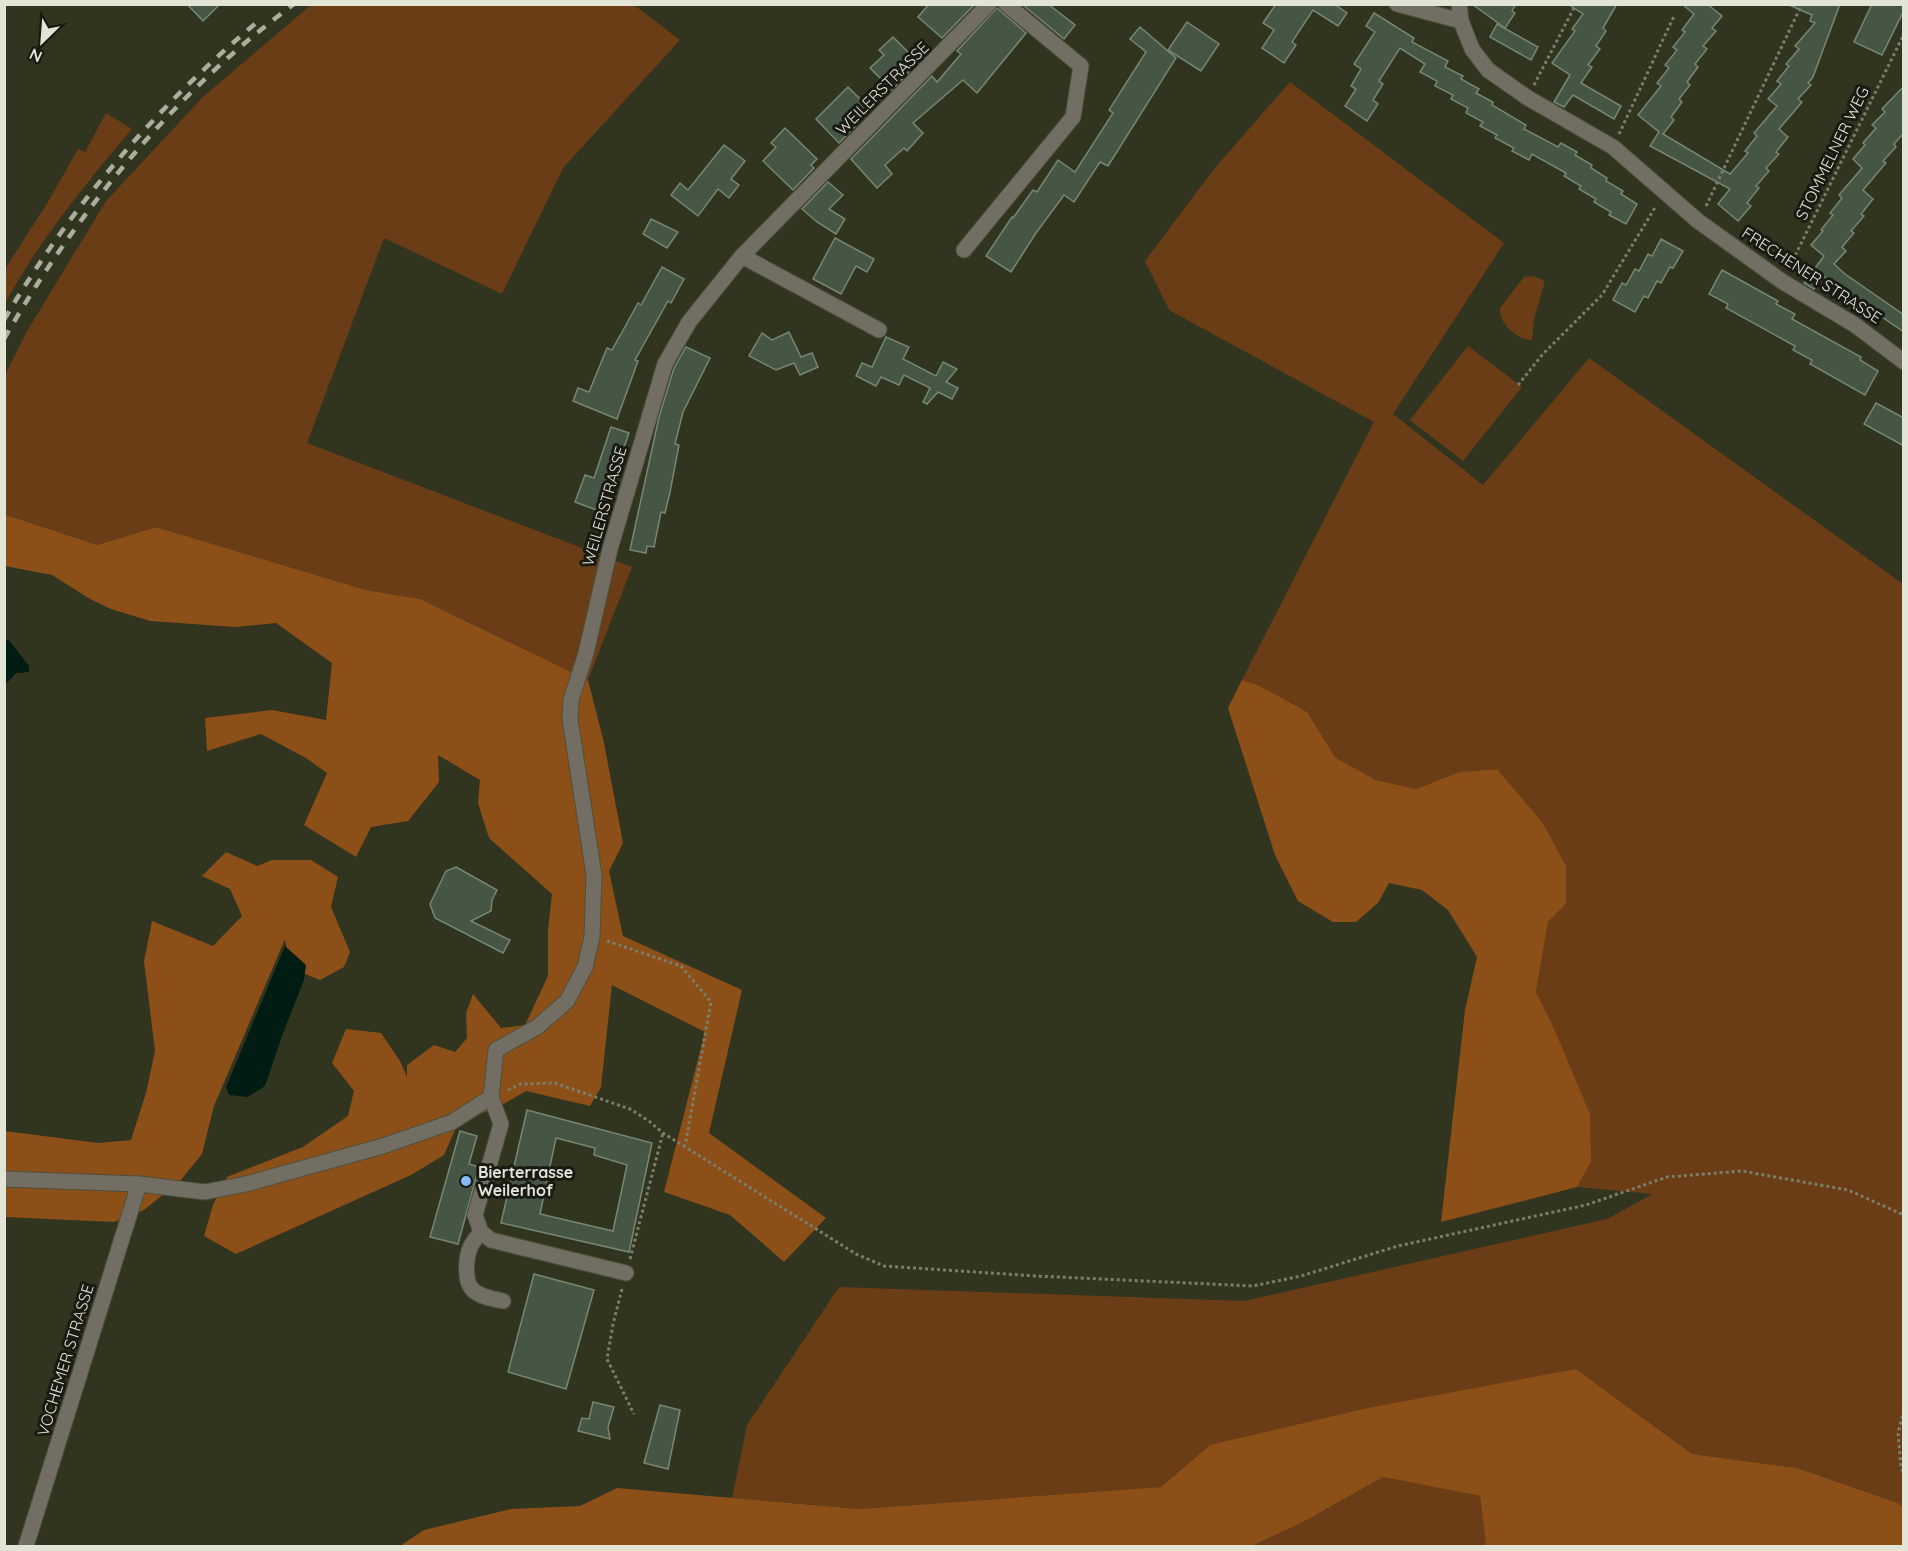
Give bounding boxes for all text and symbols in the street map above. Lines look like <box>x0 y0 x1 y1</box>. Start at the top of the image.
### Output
north arrow <box>12 12 72 72</box>
street label: WEILERSTRASSE <box>831 37 933 139</box>
text: N <box>26 44 45 67</box>
street label: STOMMELNER WEG <box>1791 83 1873 223</box>
street label: FRECHENER STRASSE <box>1738 222 1886 328</box>
street label: WEILERSTRASSE <box>577 444 631 568</box>
place label: Bierterrasse Weilerhof <box>478 1162 573 1200</box>
marker: Bierterrasse Weilerhof <box>459 1174 473 1188</box>
street label: VOCHEMER STRASSE <box>32 1282 98 1438</box>

